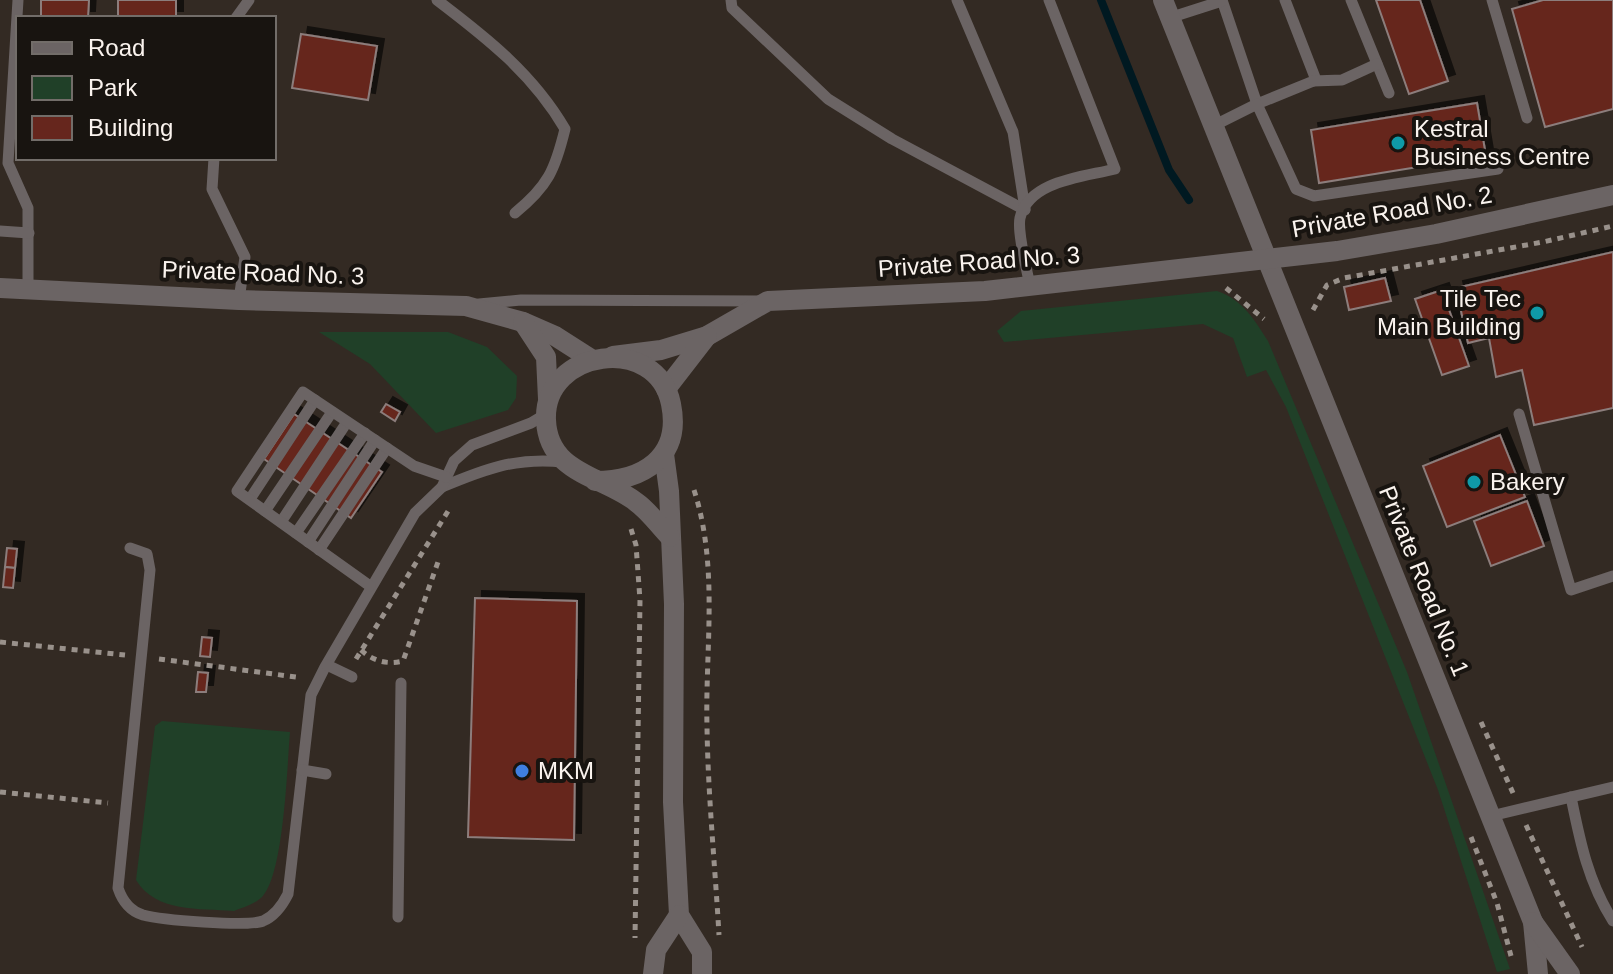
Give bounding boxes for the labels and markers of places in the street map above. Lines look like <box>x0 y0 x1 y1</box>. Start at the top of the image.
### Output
place label: Kestral Business Centre <box>1414 115 1590 170</box>
marker: Kestral Business Centre <box>1389 134 1407 152</box>
place label: Tile Tec Main Building <box>1377 285 1521 340</box>
marker: Tile Tec Main Building <box>1528 304 1546 322</box>
place label: Bakery <box>1490 468 1565 495</box>
marker: Bakery <box>1465 473 1483 491</box>
place label: MKM <box>538 757 594 784</box>
marker: MKM <box>513 762 531 780</box>

